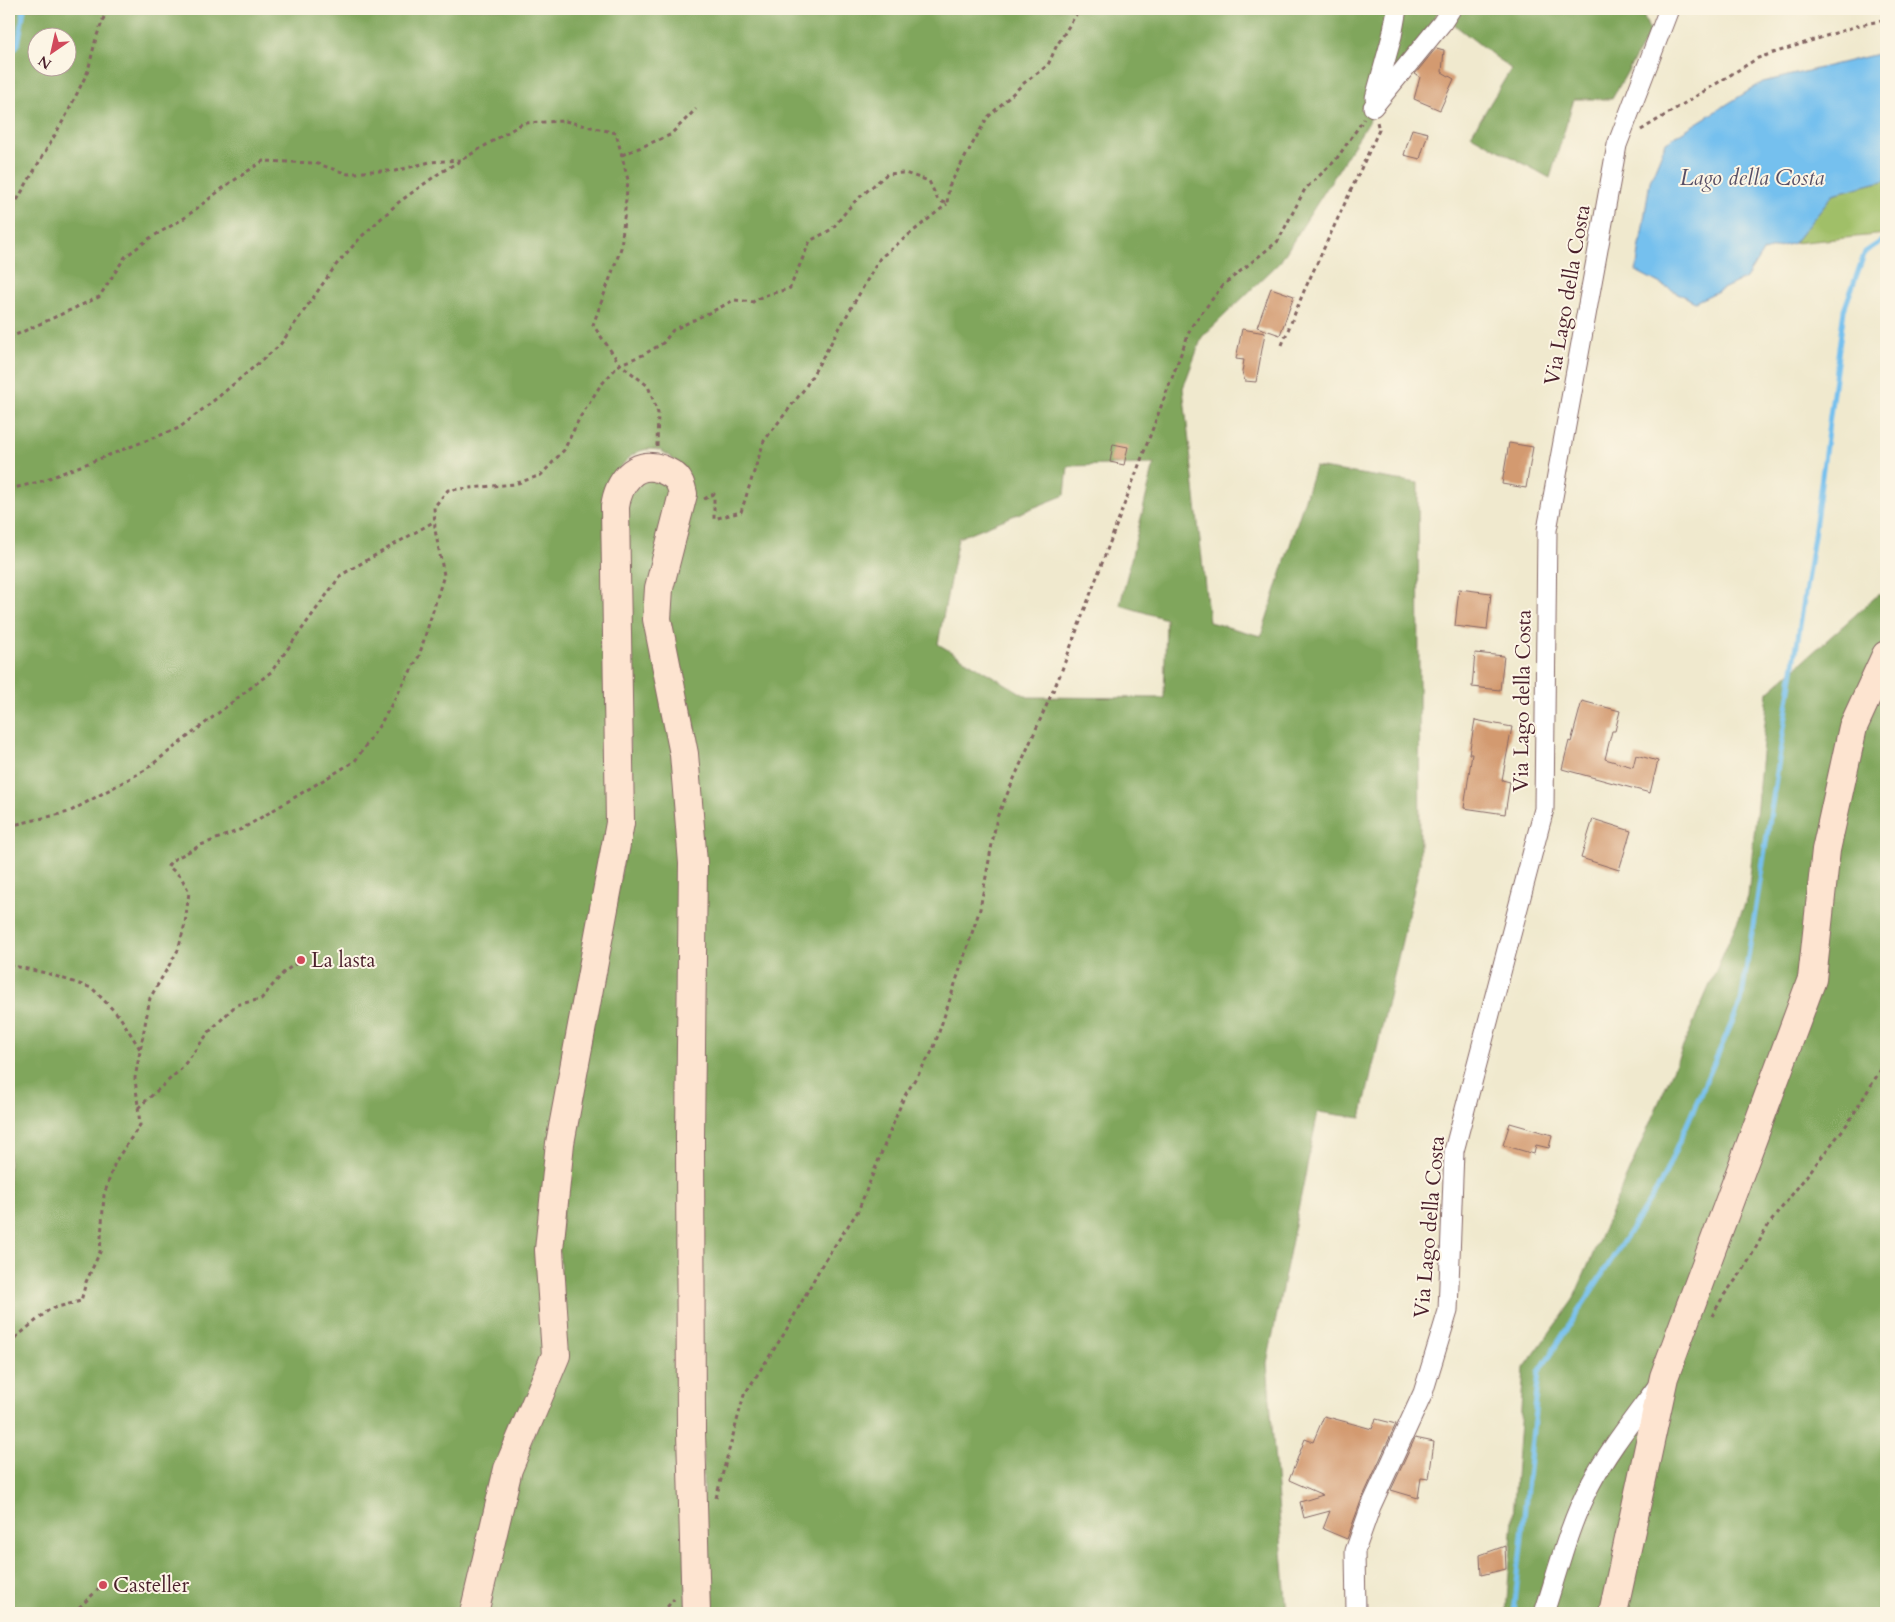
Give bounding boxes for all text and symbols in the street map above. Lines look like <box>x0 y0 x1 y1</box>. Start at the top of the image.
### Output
north arrow <box>28 28 78 78</box>
text: N <box>35 51 55 74</box>
water label: Lago della Costa <box>1680 163 1824 193</box>
street label: Via Lago della Costa <box>1537 203 1598 388</box>
street label: Via Lago della Costa <box>1506 609 1539 793</box>
place label: La lasta <box>311 946 376 975</box>
marker: La lasta <box>295 954 307 966</box>
street label: Via Lago della Costa <box>1407 1135 1452 1319</box>
place label: Casteller <box>113 1571 190 1600</box>
marker: Casteller <box>97 1579 109 1591</box>

